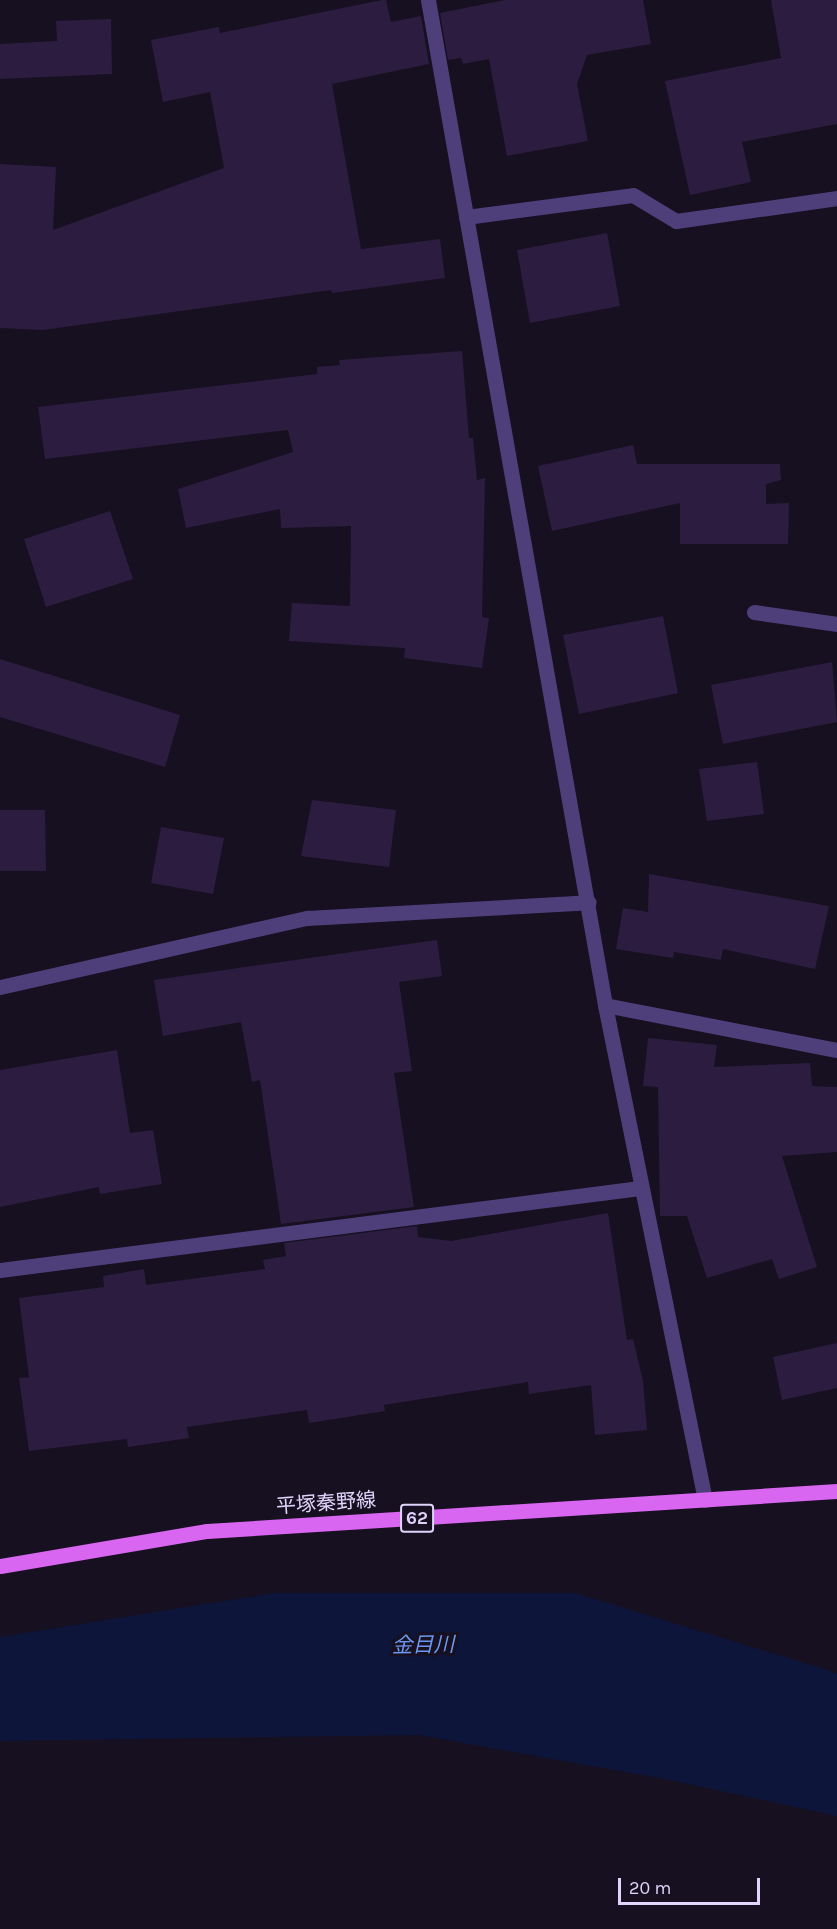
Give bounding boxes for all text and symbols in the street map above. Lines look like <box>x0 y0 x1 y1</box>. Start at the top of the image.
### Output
street label: 平塚秦野線 <box>275 1488 377 1518</box>
road number: 62 <box>399 1503 435 1533</box>
water label: 金目川 <box>391 1632 455 1658</box>
scale bar <box>621 1866 764 1904</box>
text: 20 m <box>629 1877 671 1899</box>

